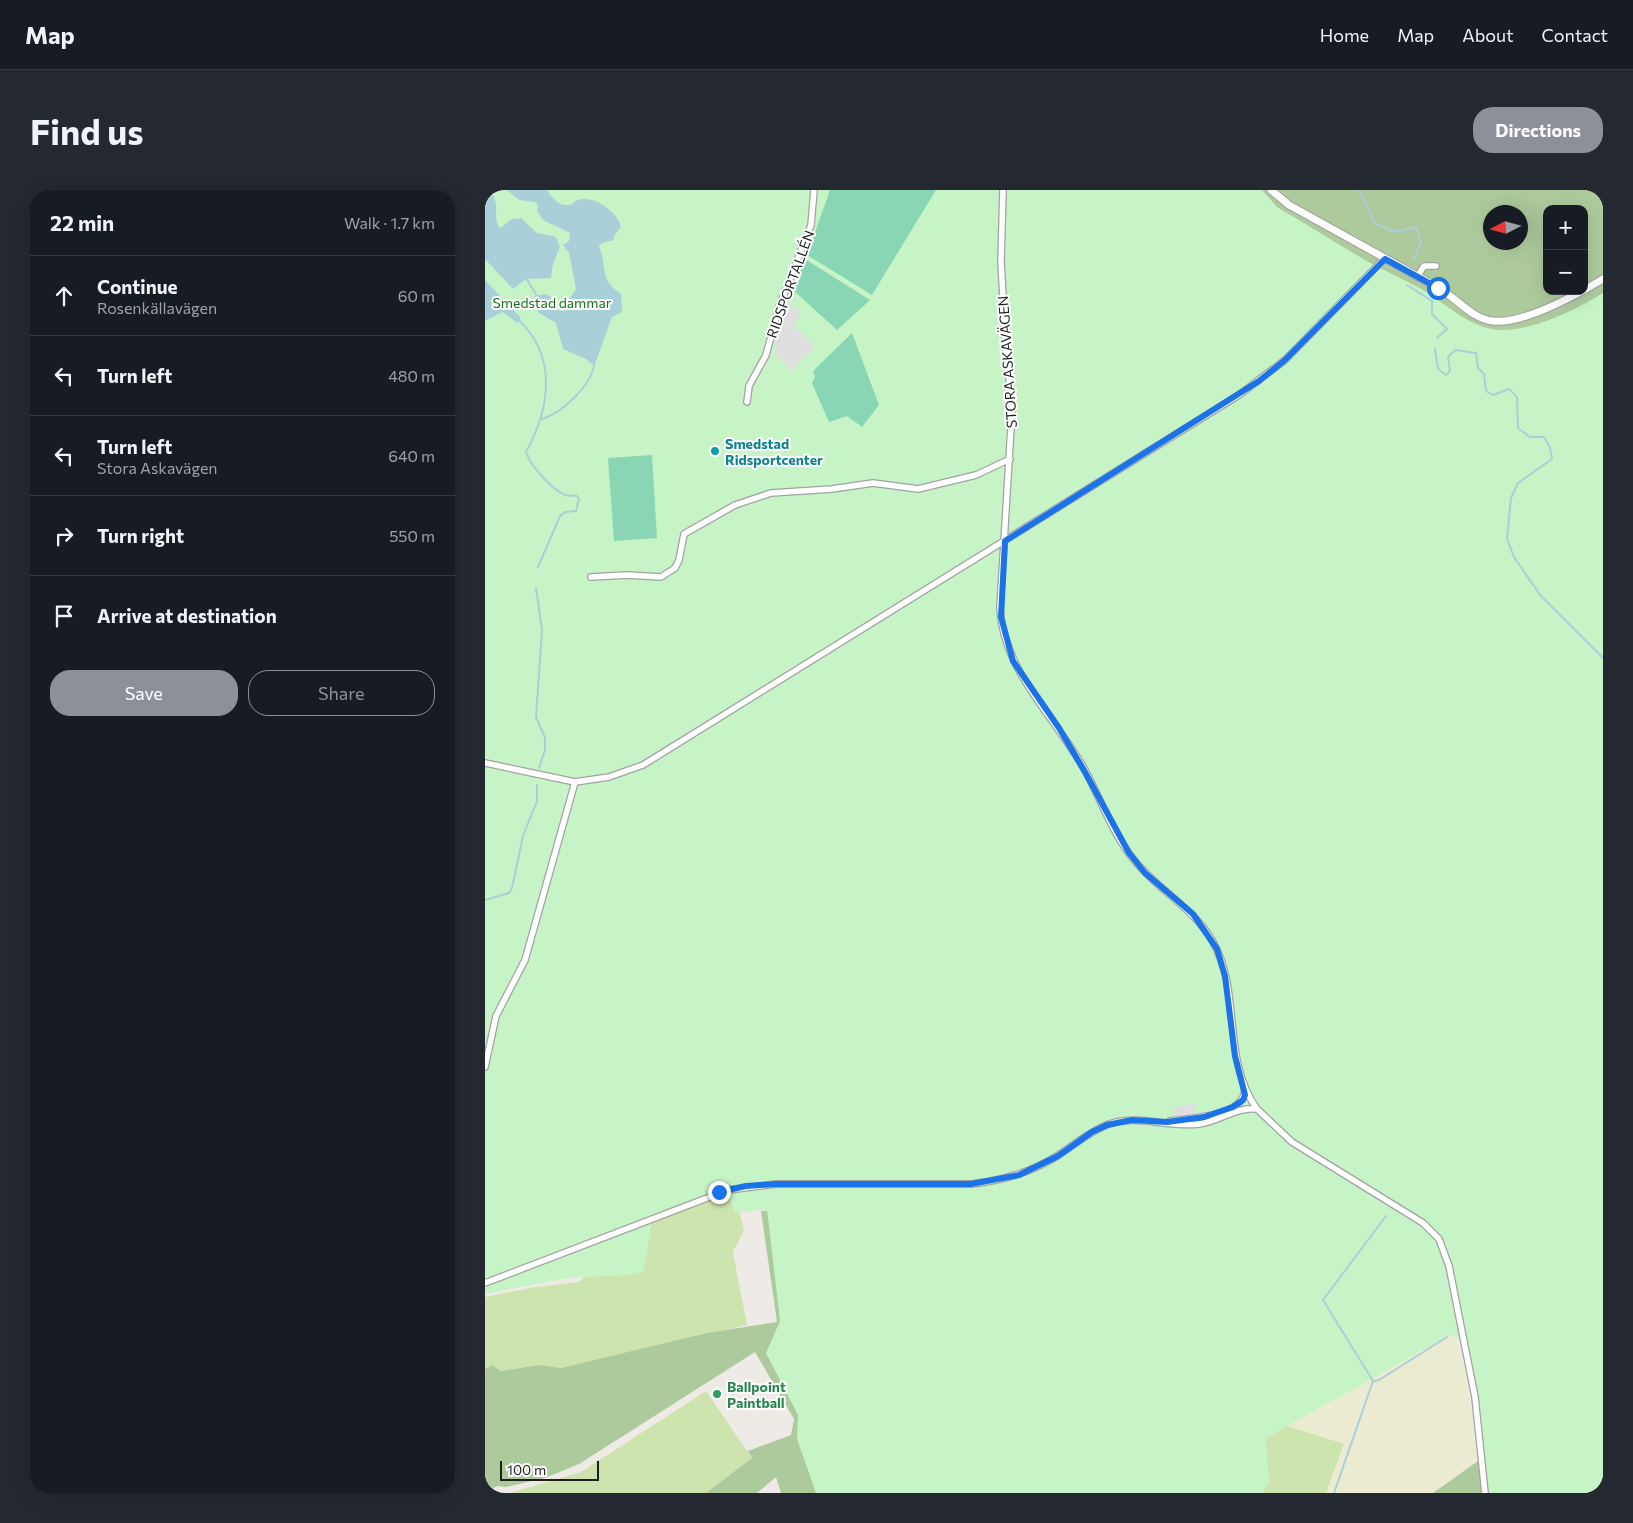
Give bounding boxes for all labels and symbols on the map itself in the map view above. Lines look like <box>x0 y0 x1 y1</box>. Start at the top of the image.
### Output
north arrow <box>1483 205 1528 250</box>
street label: RIDSPORTALLÉN <box>763 228 817 340</box>
route start <box>1427 277 1450 300</box>
park label: Smedstad dammar <box>493 294 612 311</box>
street label: STORA ASKAVÄGEN <box>994 295 1020 429</box>
place label: Smedstad Ridsportcenter <box>725 435 823 468</box>
marker: Smedstad Ridsportcenter <box>709 445 721 457</box>
route end <box>708 1181 731 1204</box>
place label: Ballpoint Paintball <box>727 1378 786 1411</box>
marker: Ballpoint Paintball <box>711 1388 723 1400</box>
scale bar <box>500 1458 599 1481</box>

